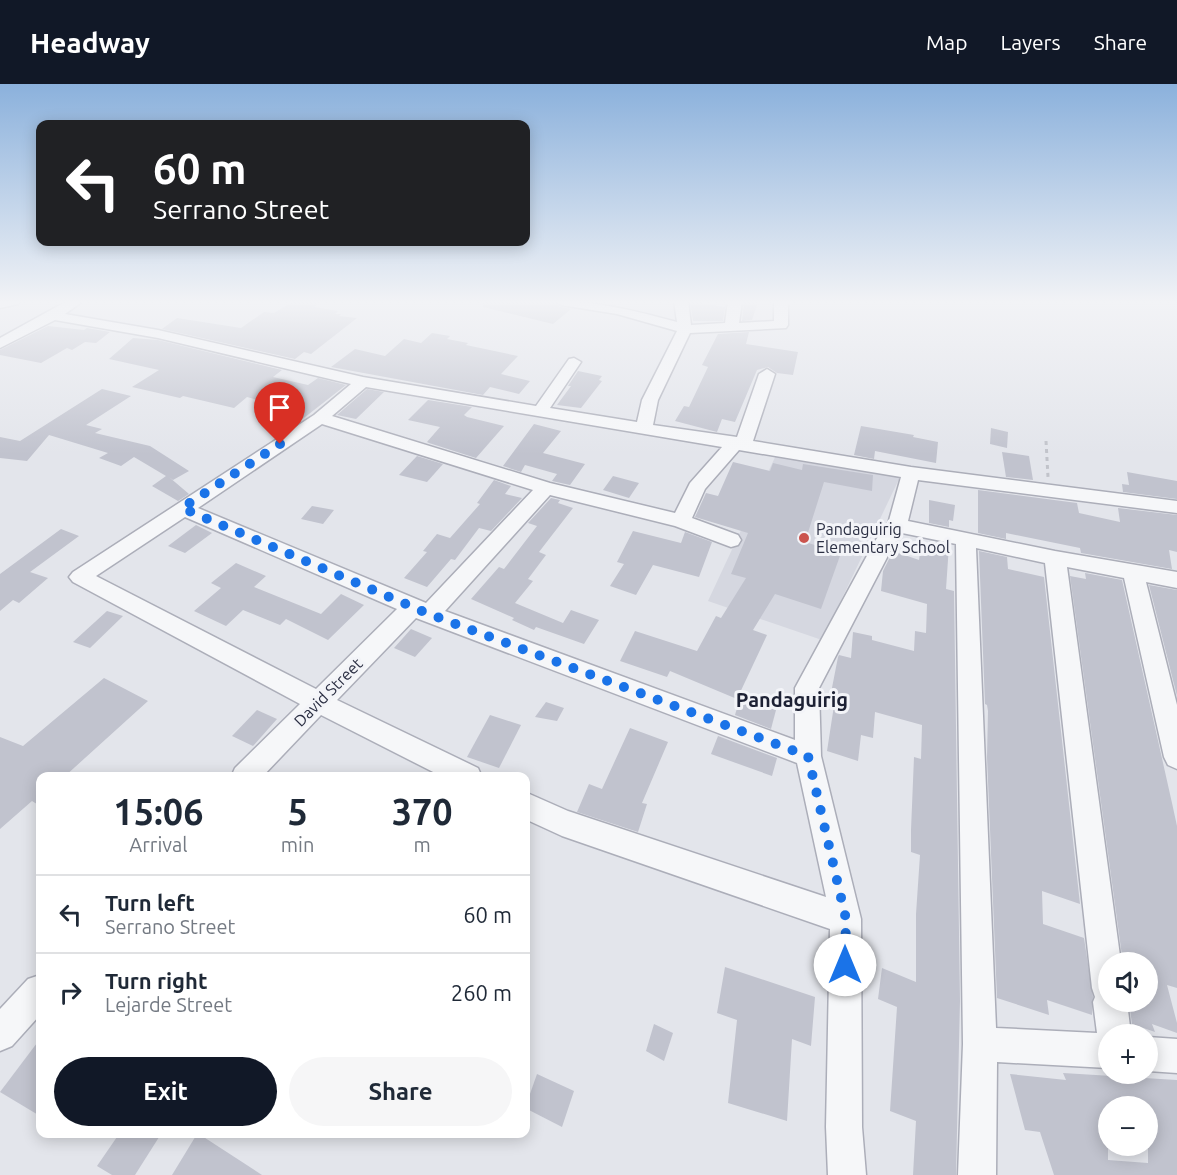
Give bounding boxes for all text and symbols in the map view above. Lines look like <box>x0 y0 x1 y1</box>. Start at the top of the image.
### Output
text: Headway <box>30 27 150 58</box>
text: Map <box>926 30 967 54</box>
text: Layers <box>1000 30 1061 54</box>
text: Share <box>1094 30 1147 54</box>
icon: left <box>54 144 132 222</box>
text: 60 m <box>153 145 247 192</box>
text: Serrano Street <box>153 194 329 224</box>
pin <box>254 382 305 444</box>
icon: arrive <box>263 391 296 424</box>
place label: Pandaguirig Elementary School <box>816 520 950 556</box>
marker: Pandaguirig Elementary School <box>797 531 811 545</box>
street label: David Street <box>290 654 366 730</box>
district label: Pandaguirig <box>736 688 848 711</box>
text: 15:06 <box>113 791 203 832</box>
text: 5 <box>287 791 308 832</box>
text: 370 <box>392 791 453 832</box>
text: Arrival <box>129 833 188 856</box>
text: min <box>281 833 314 856</box>
text: m <box>414 833 431 856</box>
text: Turn left <box>105 890 195 915</box>
icon: left <box>54 898 87 931</box>
text: 60 m <box>463 902 512 927</box>
text: Serrano Street <box>105 915 235 938</box>
position arrow <box>813 933 877 997</box>
map controls <box>1098 952 1158 1156</box>
button: sound <box>1098 952 1158 1012</box>
text: Turn right <box>105 968 207 993</box>
icon: right <box>54 976 87 1009</box>
text: 260 m <box>451 980 512 1005</box>
text: Lejarde Street <box>105 993 232 1016</box>
button: + <box>1098 1024 1158 1084</box>
button: Exit <box>54 1057 277 1126</box>
button: Share <box>289 1057 512 1126</box>
button: − <box>1098 1096 1158 1156</box>

